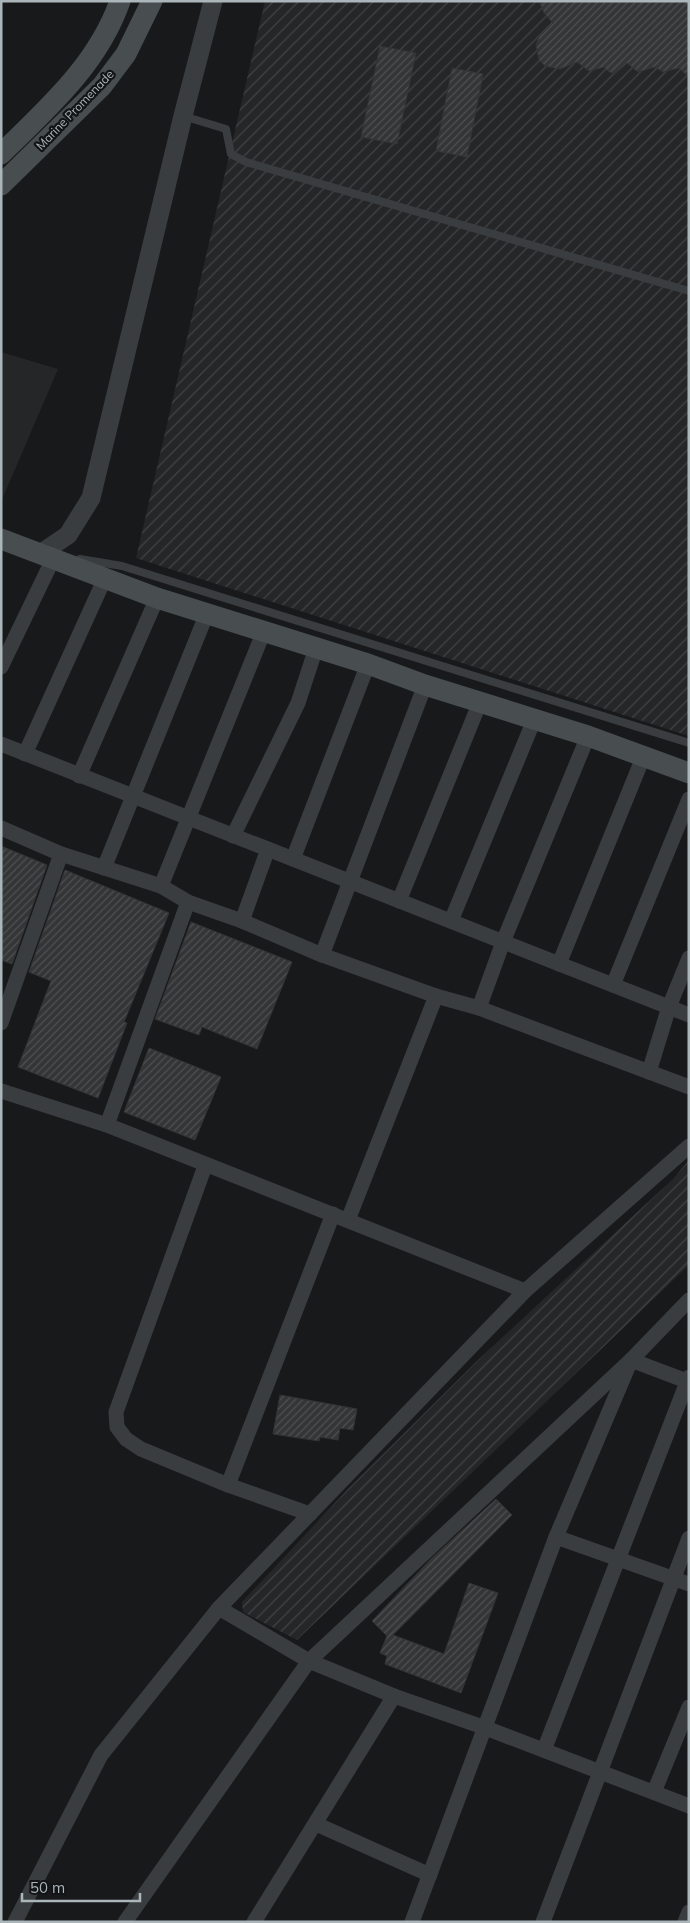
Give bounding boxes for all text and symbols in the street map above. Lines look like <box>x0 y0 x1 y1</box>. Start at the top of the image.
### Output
street label: Marine Promenade <box>33 67 117 153</box>
scale bar <box>22 1870 140 1902</box>
text: 50 m <box>30 1878 65 1897</box>

